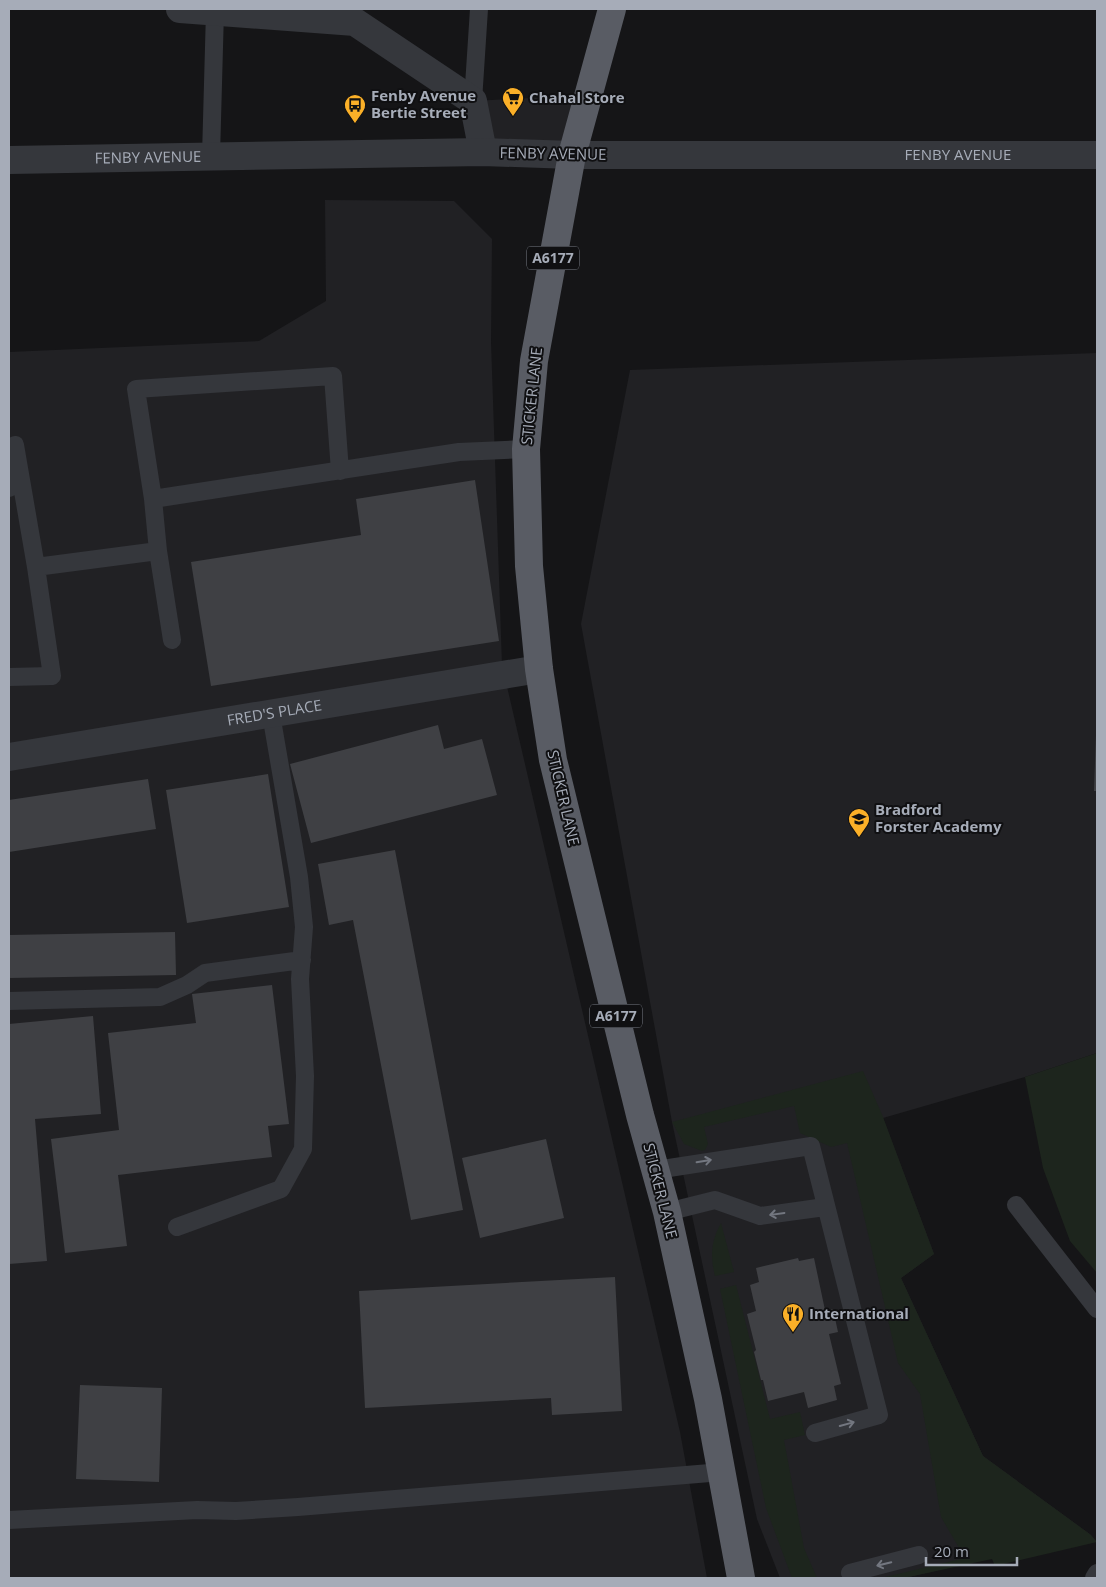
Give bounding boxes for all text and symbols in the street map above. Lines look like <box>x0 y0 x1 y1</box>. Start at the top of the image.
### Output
place label: Fenby Avenue Bertie Street <box>371 85 476 122</box>
supermarket icon: Chahal Store <box>501 86 525 117</box>
place label: Chahal Store <box>529 87 625 107</box>
bus stop icon: Fenby Avenue Bertie Street <box>343 93 367 124</box>
street label: FENBY AVENUE <box>500 142 607 164</box>
street label: FENBY AVENUE <box>905 144 1011 164</box>
street label: FENBY AVENUE <box>94 146 202 168</box>
road number: A6177 <box>527 247 579 270</box>
street label: STICKER LANE <box>516 346 546 446</box>
street label: FRED'S PLACE <box>225 694 323 730</box>
street label: STICKER LANE <box>543 748 585 848</box>
place label: Bradford Forster Academy <box>875 799 1002 836</box>
school or university icon: Bradford Forster Academy <box>847 807 871 838</box>
road number: A6177 <box>590 1004 642 1028</box>
street label: STICKER LANE <box>639 1141 682 1241</box>
one-way arrow <box>695 1156 711 1166</box>
one-way arrow <box>769 1209 785 1219</box>
restaurant icon: International <box>781 1302 805 1333</box>
place label: International <box>809 1303 909 1323</box>
one-way arrow <box>839 1419 855 1428</box>
scale bar <box>926 1534 1017 1566</box>
text: 20 m <box>934 1541 969 1561</box>
one-way arrow <box>877 1560 893 1569</box>

